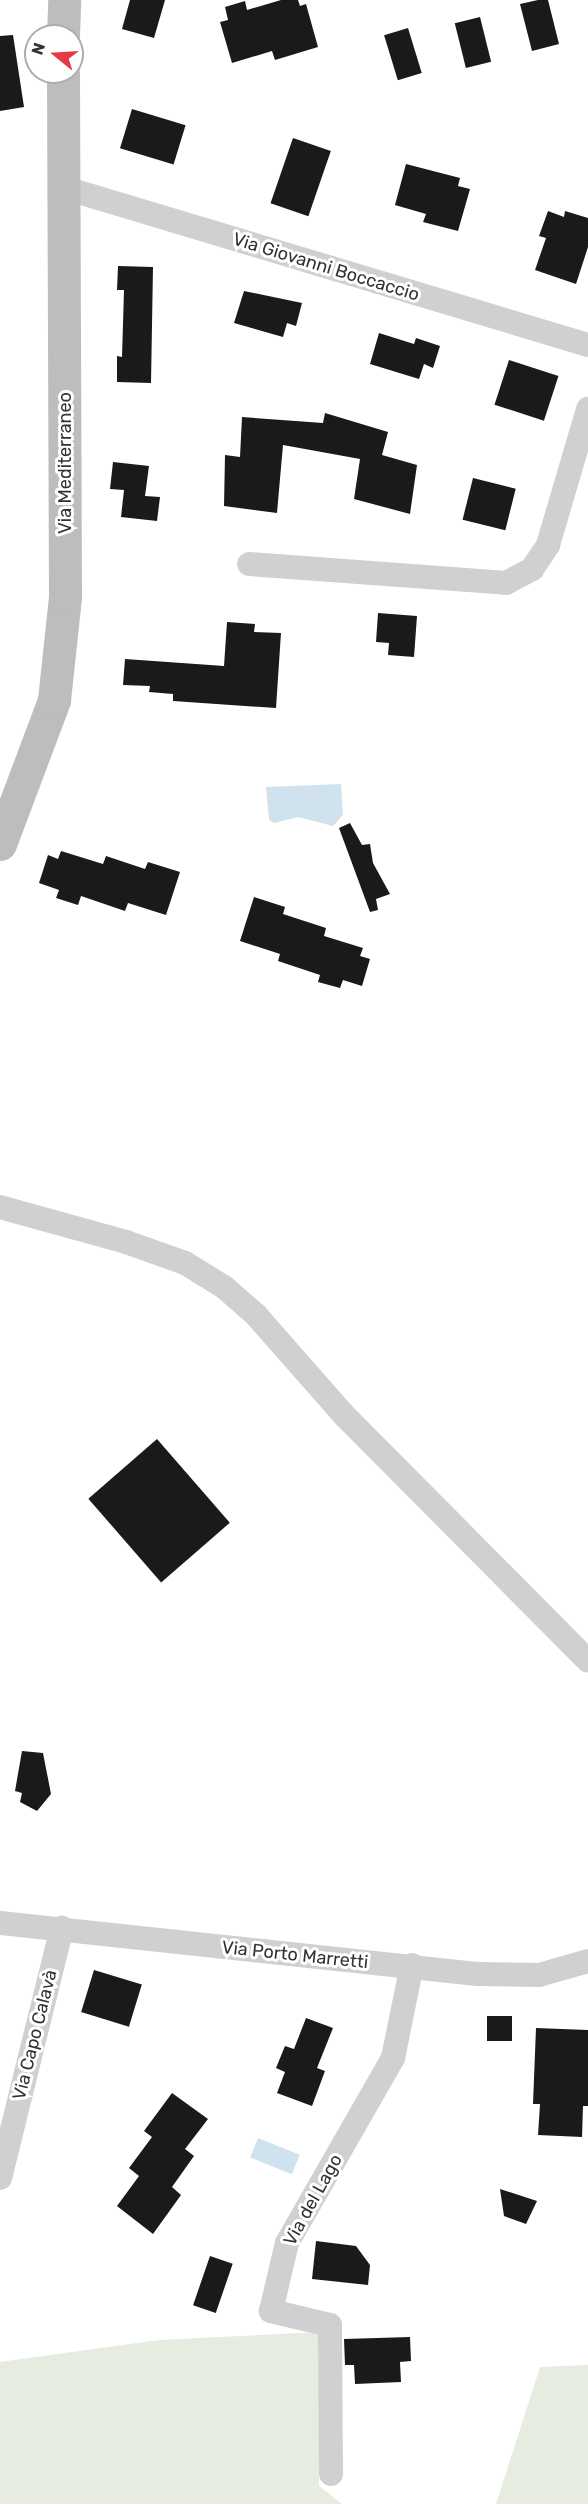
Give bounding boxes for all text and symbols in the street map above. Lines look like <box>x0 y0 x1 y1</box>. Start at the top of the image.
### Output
north arrow <box>24 24 84 84</box>
text: N <box>27 40 49 57</box>
street label: Via Giovanni Boccaccio <box>230 228 422 306</box>
street label: Via Mediterraneo <box>54 392 76 534</box>
street label: Via Porto Marretti <box>221 1937 369 1973</box>
street label: Via Capo Calavà <box>8 1968 62 2102</box>
street label: Via del Lago <box>279 2151 347 2249</box>

